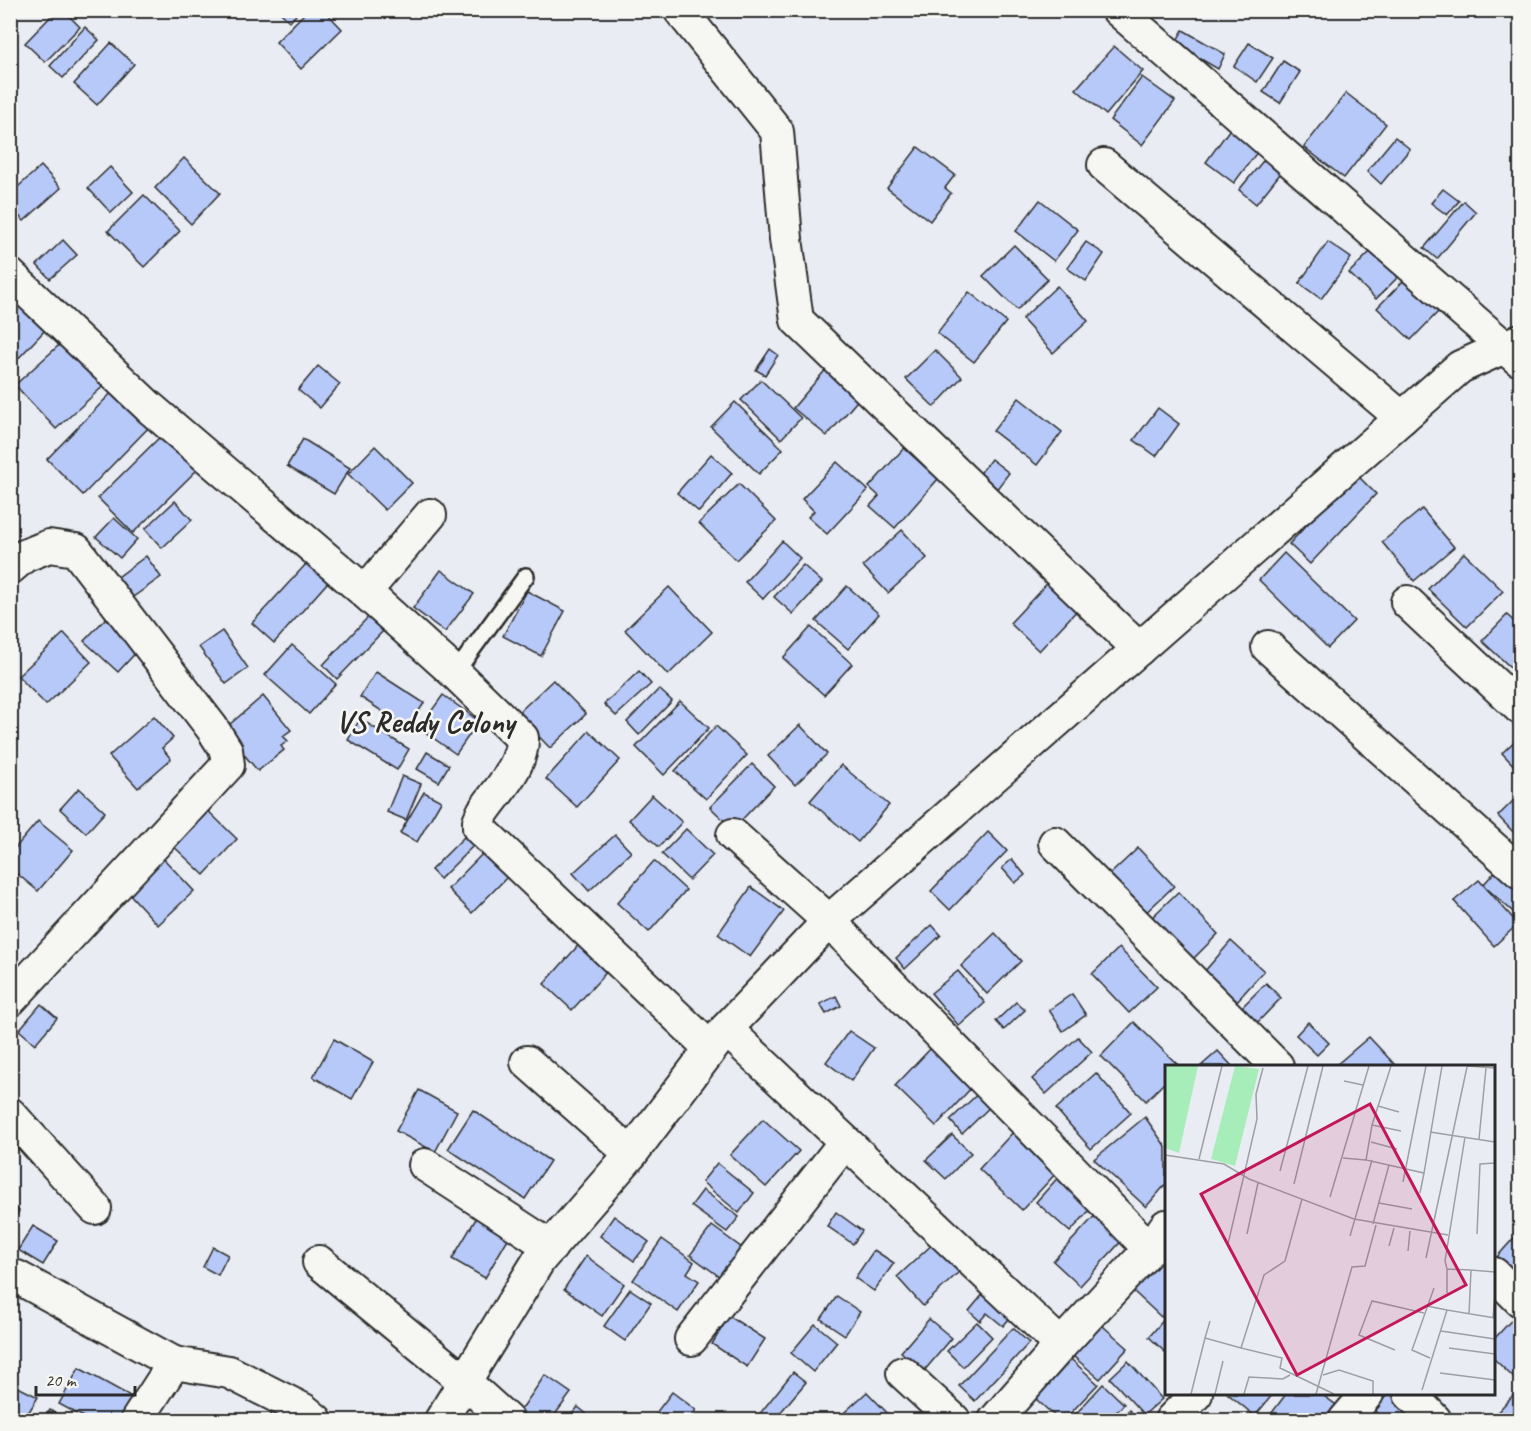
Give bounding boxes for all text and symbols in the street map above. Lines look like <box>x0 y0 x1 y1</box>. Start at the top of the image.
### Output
district label: VS Reddy Colony <box>335 701 518 742</box>
inset map <box>1165 1065 1495 1395</box>
scale bar <box>36 1359 135 1397</box>
text: 20 m <box>45 1369 78 1391</box>

